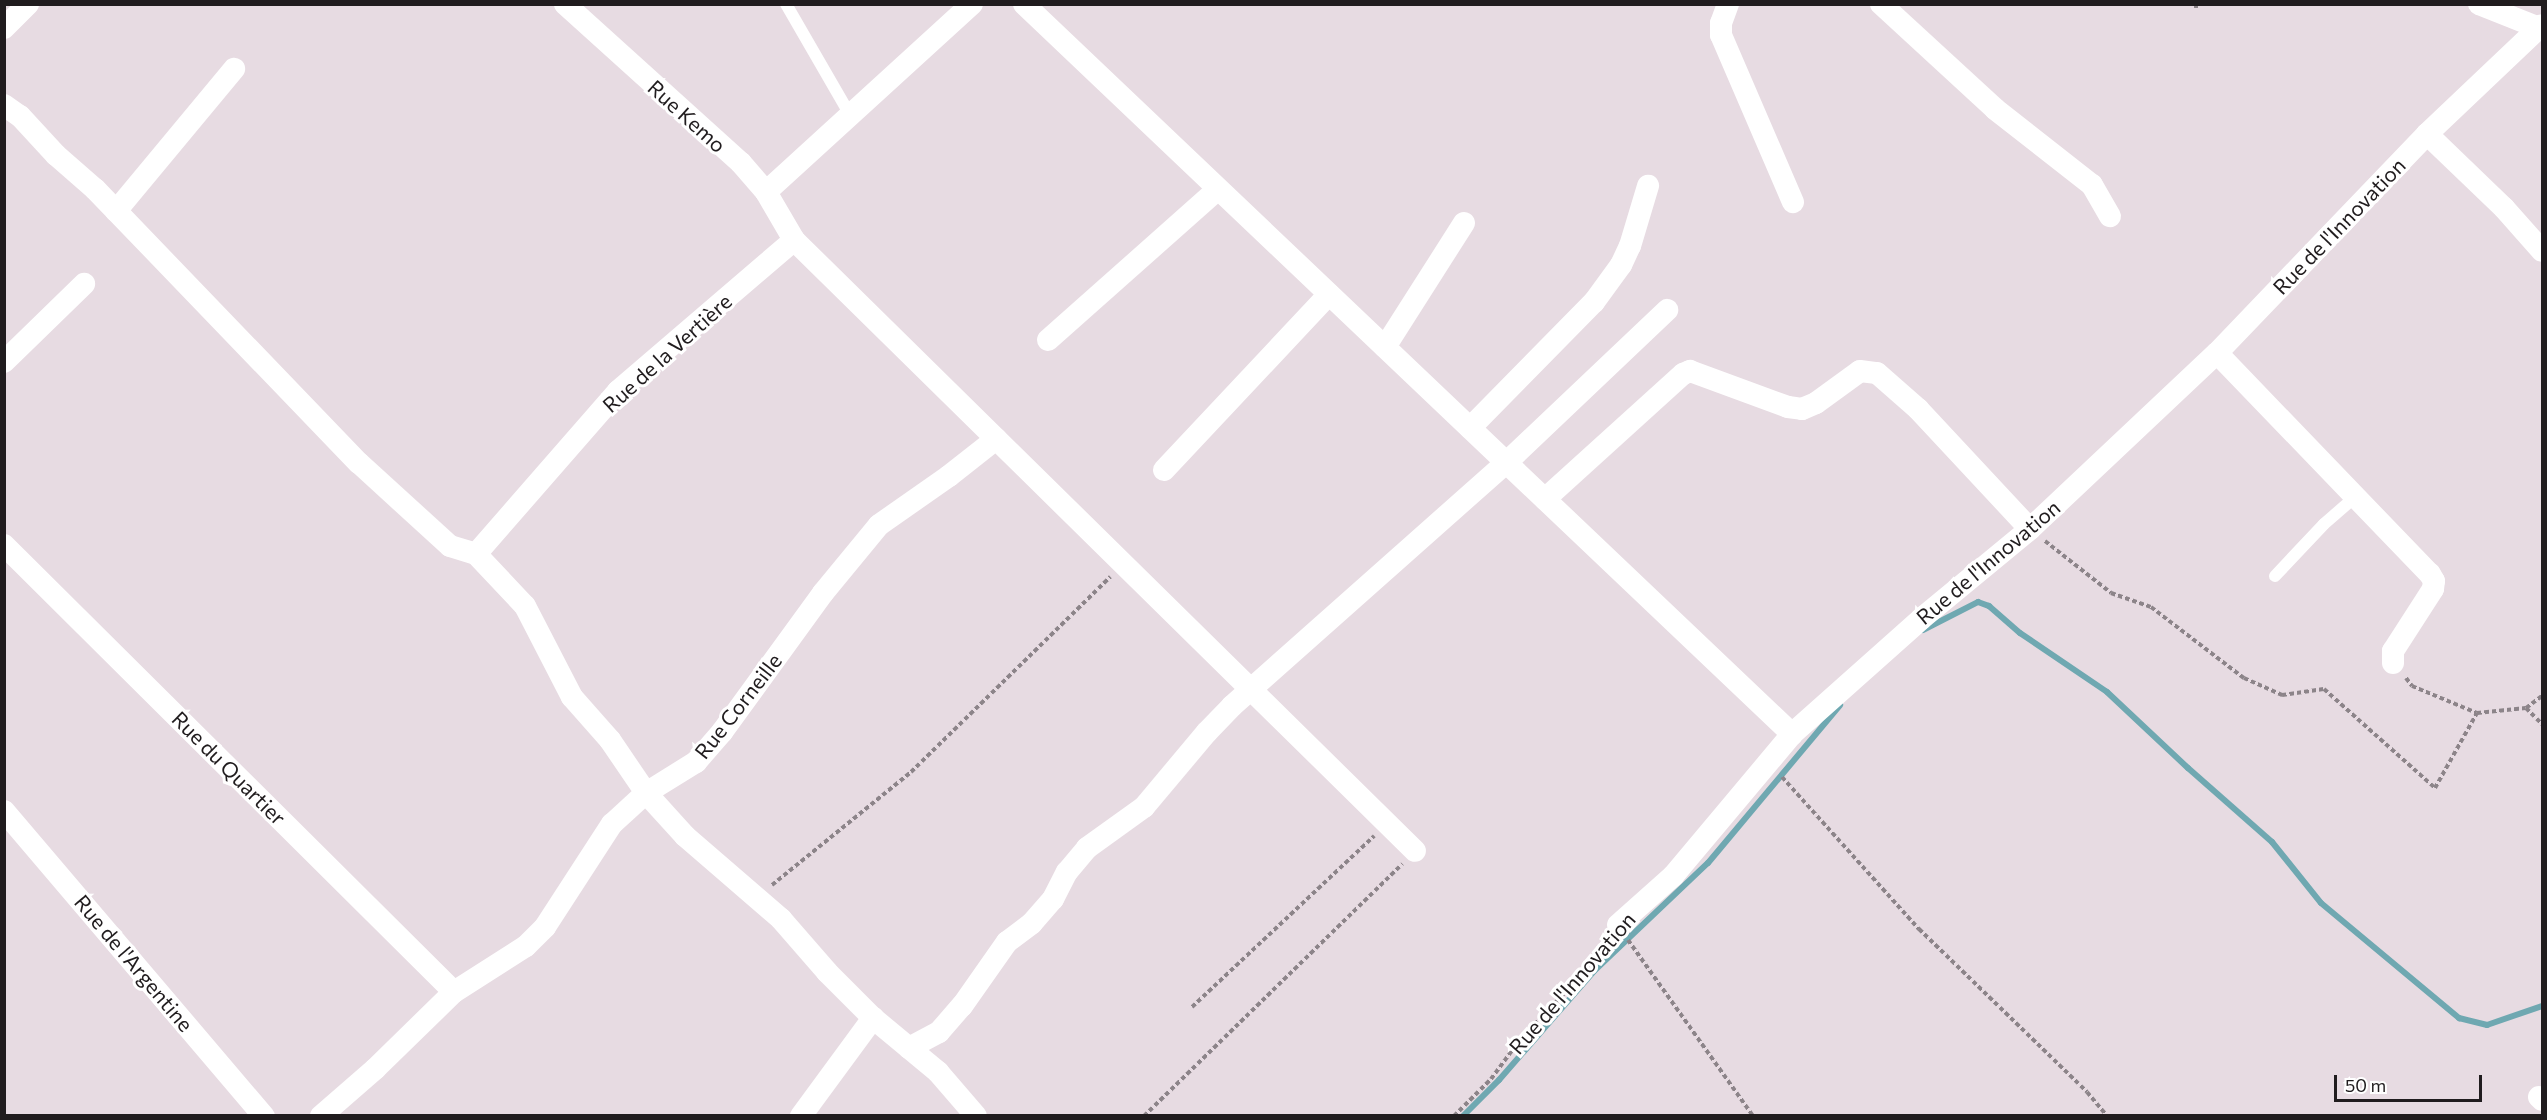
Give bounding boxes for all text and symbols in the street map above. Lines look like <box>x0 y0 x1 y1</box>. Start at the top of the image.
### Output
street label: Rue Kemo <box>643 74 731 158</box>
street label: Rue de l'Innovation <box>2267 153 2411 299</box>
street label: Rue de la Vertière <box>597 288 737 418</box>
street label: Rue de l'Innovation <box>1911 495 2065 629</box>
street label: Rue Corneille <box>689 648 787 764</box>
street label: Rue du Quartier <box>167 706 291 830</box>
street label: Rue de l'Argentine <box>69 890 199 1036</box>
street label: Rue de l'Innovation <box>1504 907 1640 1059</box>
scale bar <box>2337 1063 2486 1101</box>
text: 50 m <box>2345 1074 2386 1096</box>

